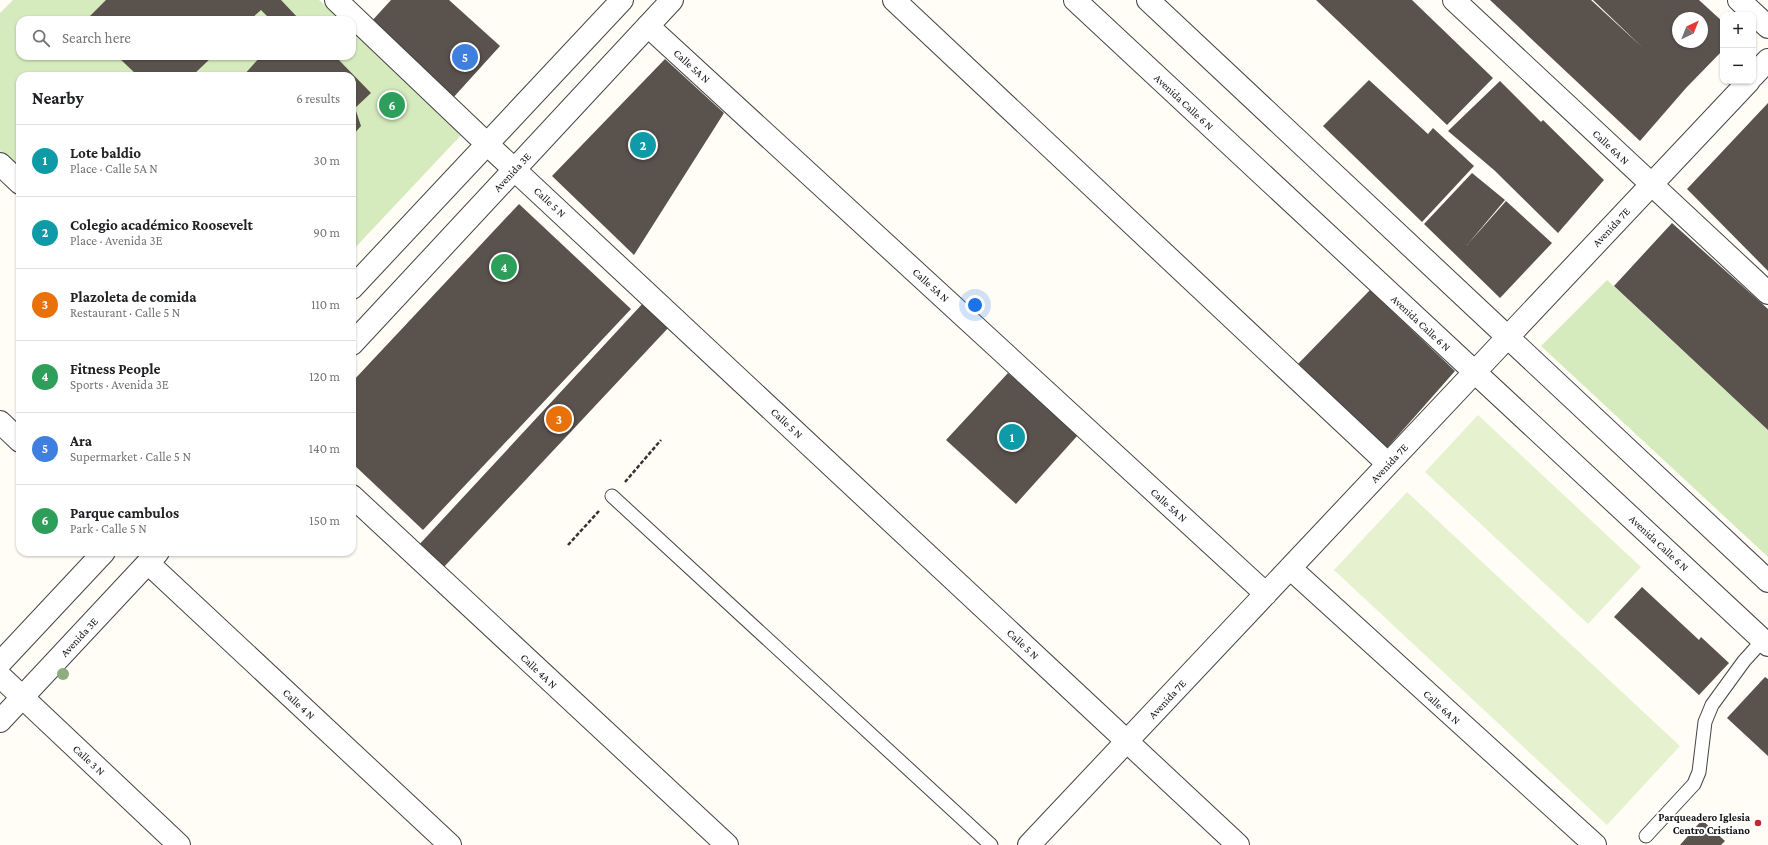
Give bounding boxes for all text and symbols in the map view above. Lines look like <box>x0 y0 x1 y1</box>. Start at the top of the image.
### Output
north arrow <box>1672 12 1708 48</box>
map controls <box>1720 12 1756 84</box>
button: + <box>1720 12 1756 48</box>
search box <box>16 16 356 60</box>
icon: search <box>30 27 52 49</box>
text: Search here <box>62 30 131 46</box>
pin: 5 <box>452 42 478 72</box>
street label: Calle 5A N <box>671 47 713 85</box>
button: − <box>1720 48 1756 84</box>
street label: Avenida Calle 6 N <box>1152 71 1216 133</box>
text: Nearby <box>32 89 84 108</box>
pin: 6 <box>379 90 405 120</box>
text: 6 results <box>296 91 340 106</box>
street label: Calle 6A N <box>1590 127 1632 167</box>
pin: 2 <box>630 130 656 160</box>
text: Lote baldio <box>70 145 141 161</box>
street label: Avenida 3E <box>491 150 533 194</box>
text: 1 <box>43 153 47 168</box>
text: 30 m <box>314 153 340 168</box>
text: Place · Calle 5A N <box>70 161 158 176</box>
street label: Calle 5 N <box>532 184 568 220</box>
street label: Avenida 7E <box>1590 205 1632 249</box>
text: Colegio académico Roosevelt <box>70 217 253 233</box>
text: 2 <box>42 225 48 240</box>
text: 90 m <box>313 225 340 240</box>
text: Place · Avenida 3E <box>70 233 163 248</box>
pin: 4 <box>491 252 517 282</box>
street label: Calle 5A N <box>910 266 952 304</box>
text: Plazoleta de comida <box>70 289 197 305</box>
street label: Avenida Calle 6 N <box>1389 292 1453 354</box>
your location <box>965 295 985 315</box>
text: 3 <box>42 297 48 312</box>
text: 110 m <box>311 297 340 312</box>
text: Restaurant · Calle 5 N <box>70 305 180 320</box>
text: Fitness People <box>70 361 161 377</box>
text: 4 <box>41 369 49 384</box>
text: 120 m <box>309 369 340 384</box>
text: Sports · Avenida 3E <box>70 377 169 392</box>
pin: 3 <box>546 404 572 434</box>
street label: Calle 5 N <box>769 405 805 441</box>
pin: 1 <box>999 422 1025 452</box>
text: Ara <box>70 433 92 449</box>
text: 5 <box>42 441 48 456</box>
text: 140 m <box>309 441 340 456</box>
street label: Avenida 7E <box>1368 441 1410 485</box>
text: Supermarket · Calle 5 N <box>70 449 191 464</box>
street label: Calle 5A N <box>1148 486 1190 524</box>
text: Parque cambulos <box>70 505 179 521</box>
street label: Avenida Calle 6 N <box>1627 512 1691 574</box>
text: 6 <box>41 513 49 528</box>
text: 150 m <box>309 513 340 528</box>
text: Park · Calle 5 N <box>70 521 147 536</box>
street label: Avenida 3E <box>58 615 100 659</box>
street label: Calle 5 N <box>1005 626 1041 662</box>
street label: Calle 4A N <box>518 651 560 691</box>
street label: Avenida 7E <box>1146 677 1188 721</box>
street label: Calle 4 N <box>281 686 317 722</box>
street label: Calle 6A N <box>1421 687 1463 727</box>
street label: Calle 3 N <box>71 742 107 778</box>
place label: Parqueadero Iglesia Centro Cristiano <box>1658 811 1751 836</box>
marker: Parqueadero Iglesia Centro Cristiano <box>1753 818 1763 828</box>

